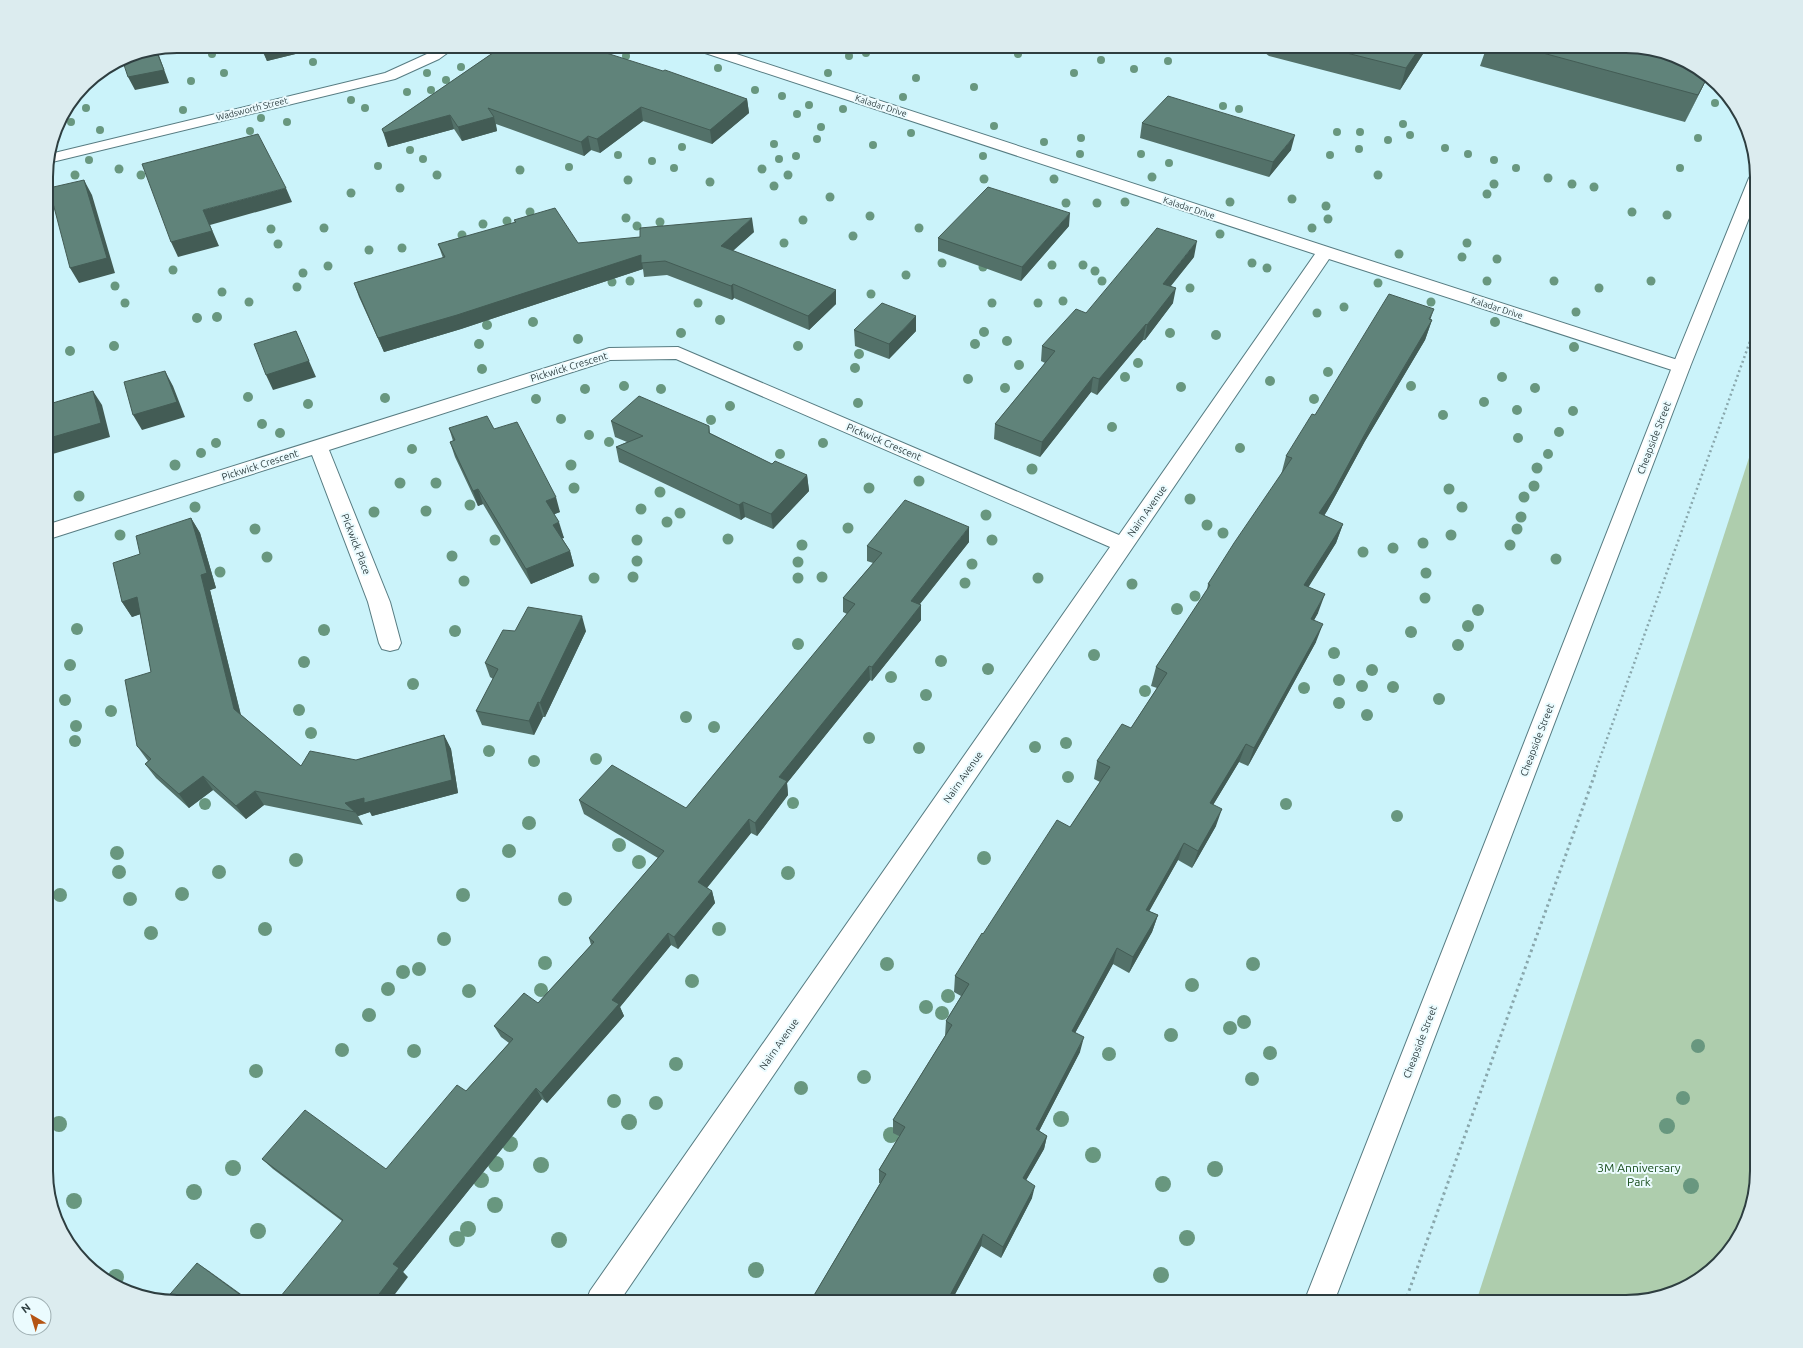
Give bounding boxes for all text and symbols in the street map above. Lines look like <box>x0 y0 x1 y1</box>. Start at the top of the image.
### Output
street label: Kaladar Drive <box>854 93 908 119</box>
street label: Wadsworth Street <box>215 95 289 123</box>
street label: Kaladar Drive <box>1162 195 1216 221</box>
street label: Kaladar Drive <box>1470 295 1524 321</box>
street label: Pickwick Crescent <box>529 350 609 384</box>
street label: Cheapside Street <box>1635 400 1673 476</box>
street label: Pickwick Crescent <box>845 421 923 463</box>
street label: Pickwick Crescent <box>220 447 300 483</box>
street label: Nairn Avenue <box>1125 483 1169 539</box>
street label: Pickwick Place <box>339 512 373 576</box>
street label: Cheapside Street <box>1518 702 1556 778</box>
street label: Nairn Avenue <box>941 749 985 805</box>
street label: Cheapside Street <box>1401 1004 1439 1080</box>
street label: Nairn Avenue <box>757 1016 801 1072</box>
park label: 3M Anniversary Park <box>1597 1161 1681 1188</box>
north arrow <box>12 1296 52 1336</box>
text: N <box>19 1301 33 1315</box>

